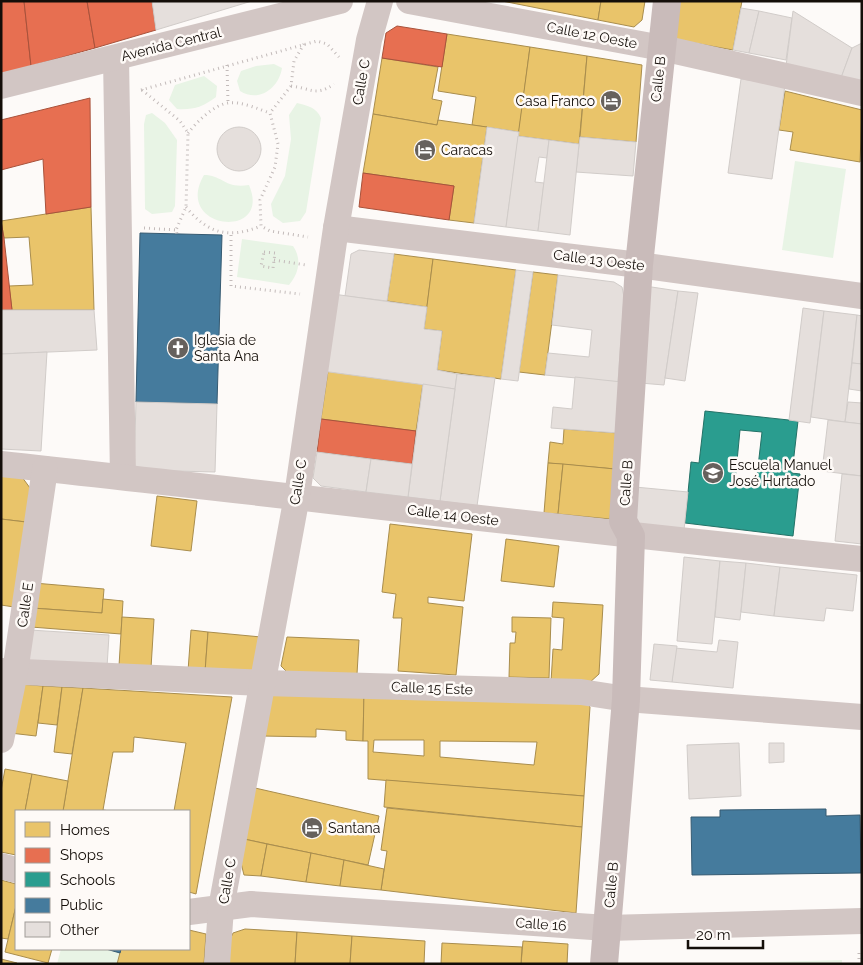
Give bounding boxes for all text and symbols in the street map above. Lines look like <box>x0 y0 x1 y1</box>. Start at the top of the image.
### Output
street label: Calle 12 Oeste <box>545 18 639 52</box>
street label: Avenida Central <box>119 24 223 64</box>
street label: Calle B <box>648 55 668 103</box>
street label: Calle C <box>349 57 373 106</box>
hotel icon: Casa Franco <box>599 89 623 113</box>
place label: Casa Franco <box>515 93 595 109</box>
hotel icon: Caracas <box>413 138 437 162</box>
place label: Caracas <box>441 142 493 158</box>
street label: Calle 13 Oeste <box>552 246 646 274</box>
place label: Iglesia de Santa Ana <box>194 332 259 364</box>
church icon: Iglesia de Santa Ana <box>166 336 190 360</box>
place label: Escuela Manuel José Hurtado <box>729 457 832 489</box>
street label: Calle C <box>286 458 310 506</box>
street label: Calle B <box>616 460 636 506</box>
school or university icon: Escuela Manuel José Hurtado <box>701 461 725 485</box>
street label: Calle 14 Oeste <box>406 501 500 529</box>
street label: Calle E <box>14 582 36 628</box>
street label: Calle 15 Este <box>391 679 473 697</box>
legend <box>15 810 190 950</box>
hotel icon: Santana <box>300 816 324 840</box>
place label: Santana <box>328 820 380 836</box>
text: Homes <box>60 821 110 839</box>
text: Shops <box>60 846 103 864</box>
street label: Calle C <box>215 856 239 905</box>
street label: Calle B <box>601 861 621 909</box>
text: Schools <box>60 871 115 889</box>
text: Public <box>60 896 103 914</box>
street label: Calle 16 <box>515 914 567 934</box>
scale bar <box>688 918 763 950</box>
text: Other <box>60 921 100 939</box>
text: 20 m <box>696 926 731 944</box>

